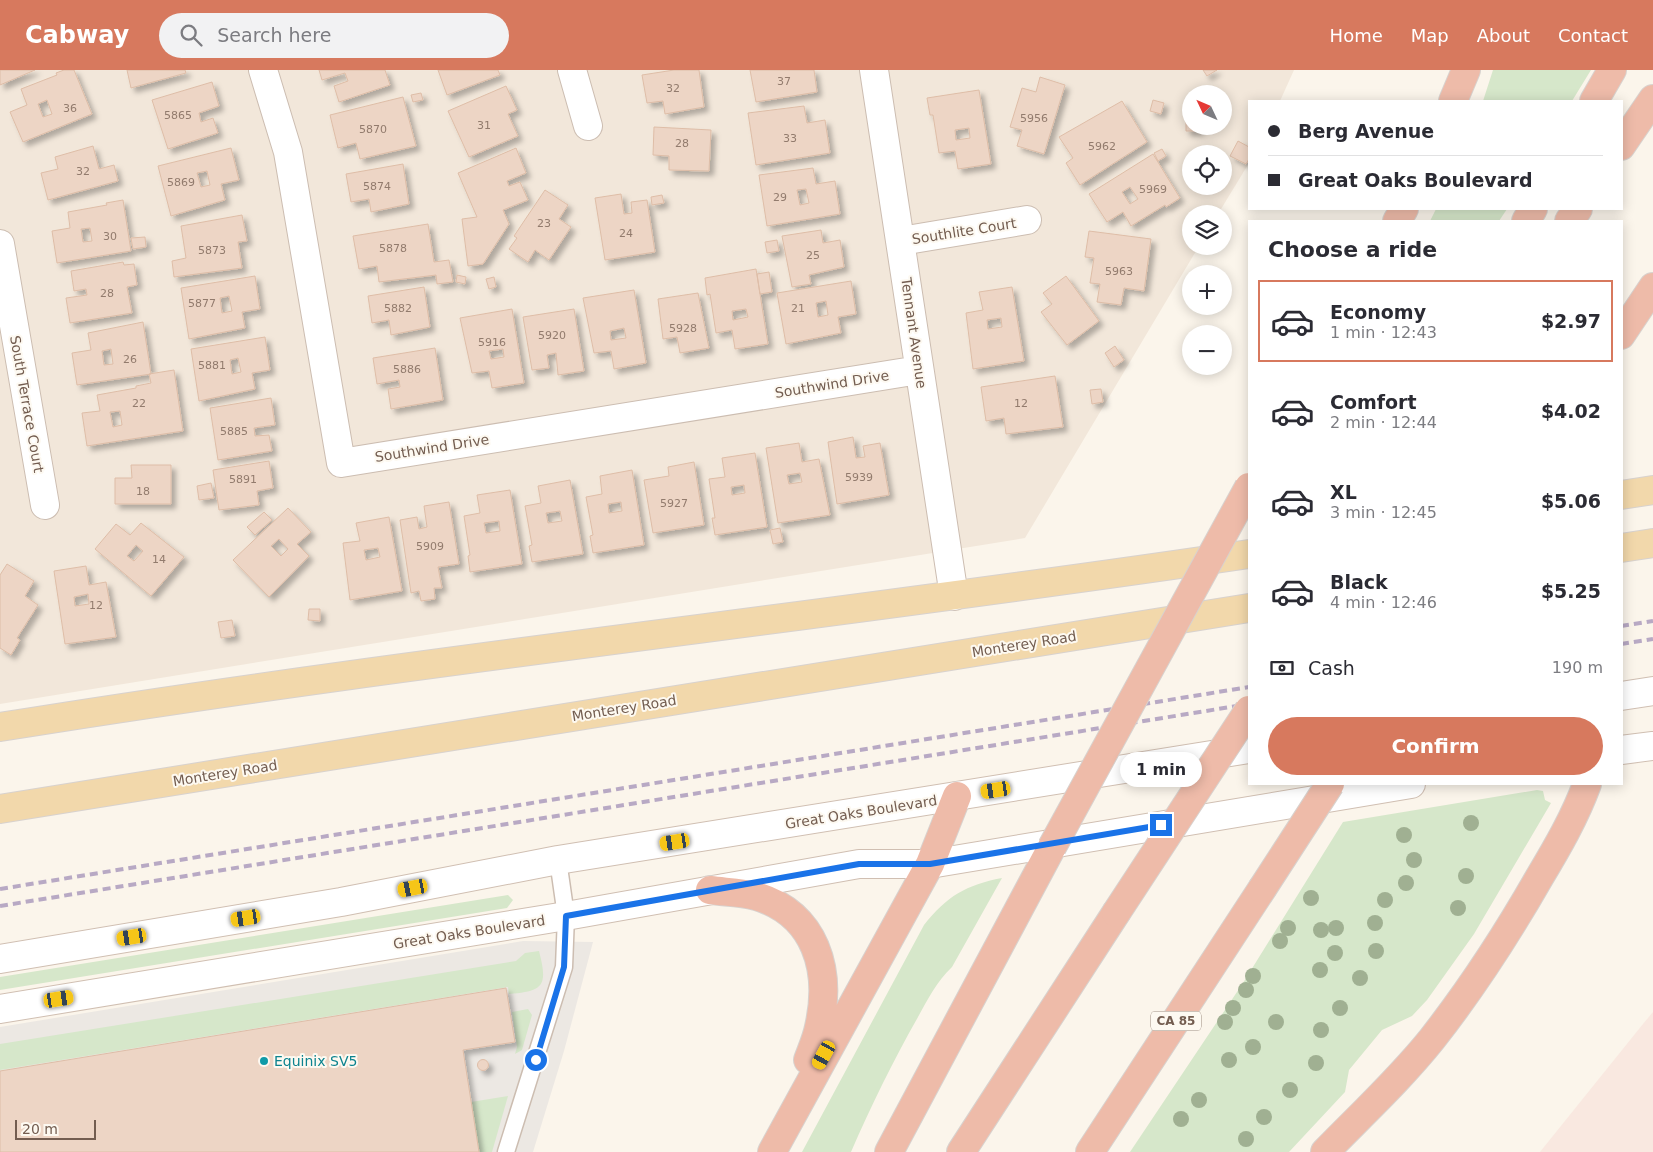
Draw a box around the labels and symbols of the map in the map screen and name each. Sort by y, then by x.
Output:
house number: 37 [777,75,791,88]
house number: 32 [666,82,680,95]
north arrow [1182,85,1232,135]
house number: 36 [63,102,77,115]
house number: 5865 [164,109,192,122]
house number: 5956 [1020,112,1048,125]
house number: 31 [477,119,491,132]
house number: 5870 [359,123,387,136]
house number: 33 [783,132,797,145]
house number: 28 [675,137,689,150]
house number: 5962 [1088,140,1116,153]
house number: 32 [76,165,90,178]
house number: 5869 [167,176,195,189]
house number: 5874 [363,180,391,193]
house number: 5969 [1139,183,1167,196]
house number: 29 [773,191,787,204]
street label: Southlite Court [911,215,1018,247]
house number: 23 [537,217,551,230]
house number: 24 [619,227,633,240]
house number: 30 [103,230,117,243]
house number: 5878 [379,242,407,255]
house number: 5873 [198,244,226,257]
house number: 25 [806,249,820,262]
house number: 5963 [1105,265,1133,278]
street label: Tennant Avenue [898,275,930,390]
house number: 28 [100,287,114,300]
house number: 5877 [188,297,216,310]
house number: 5882 [384,302,412,315]
house number: 21 [791,302,805,315]
house number: 5928 [669,322,697,335]
house number: 5920 [538,329,566,342]
street label: South Terrace Court [7,334,47,474]
house number: 5916 [478,336,506,349]
house number: 26 [123,353,137,366]
house number: 5881 [198,359,226,372]
house number: 5886 [393,363,421,376]
street label: Southwind Drive [774,367,890,401]
house number: 22 [132,397,146,410]
house number: 12 [1014,397,1028,410]
house number: 5885 [220,425,248,438]
street label: Southwind Drive [374,431,490,465]
house number: 5939 [845,471,873,484]
house number: 5891 [229,473,257,486]
house number: 18 [136,485,150,498]
house number: 5927 [660,497,688,510]
house number: 5909 [416,540,444,553]
house number: 14 [152,553,166,566]
house number: 12 [89,599,103,612]
street label: Monterey Road [971,628,1077,660]
street label: Monterey Road [571,692,677,724]
callout: 1 min [1120,752,1202,788]
street label: Monterey Road [172,757,278,789]
car [980,780,1011,800]
street label: Great Oaks Boulevard [784,792,938,832]
route end [1150,814,1172,836]
car [659,832,690,852]
car [396,878,429,898]
car [230,908,261,928]
street label: Great Oaks Boulevard [392,912,546,952]
car [116,927,147,947]
car [43,989,74,1009]
road number: CA 85 [1151,1011,1201,1030]
car [810,1038,837,1072]
route start [525,1049,547,1071]
place label: Equinix SV5 [274,1053,357,1069]
marker: Equinix SV5 [258,1055,270,1067]
scale bar [15,1117,96,1140]

